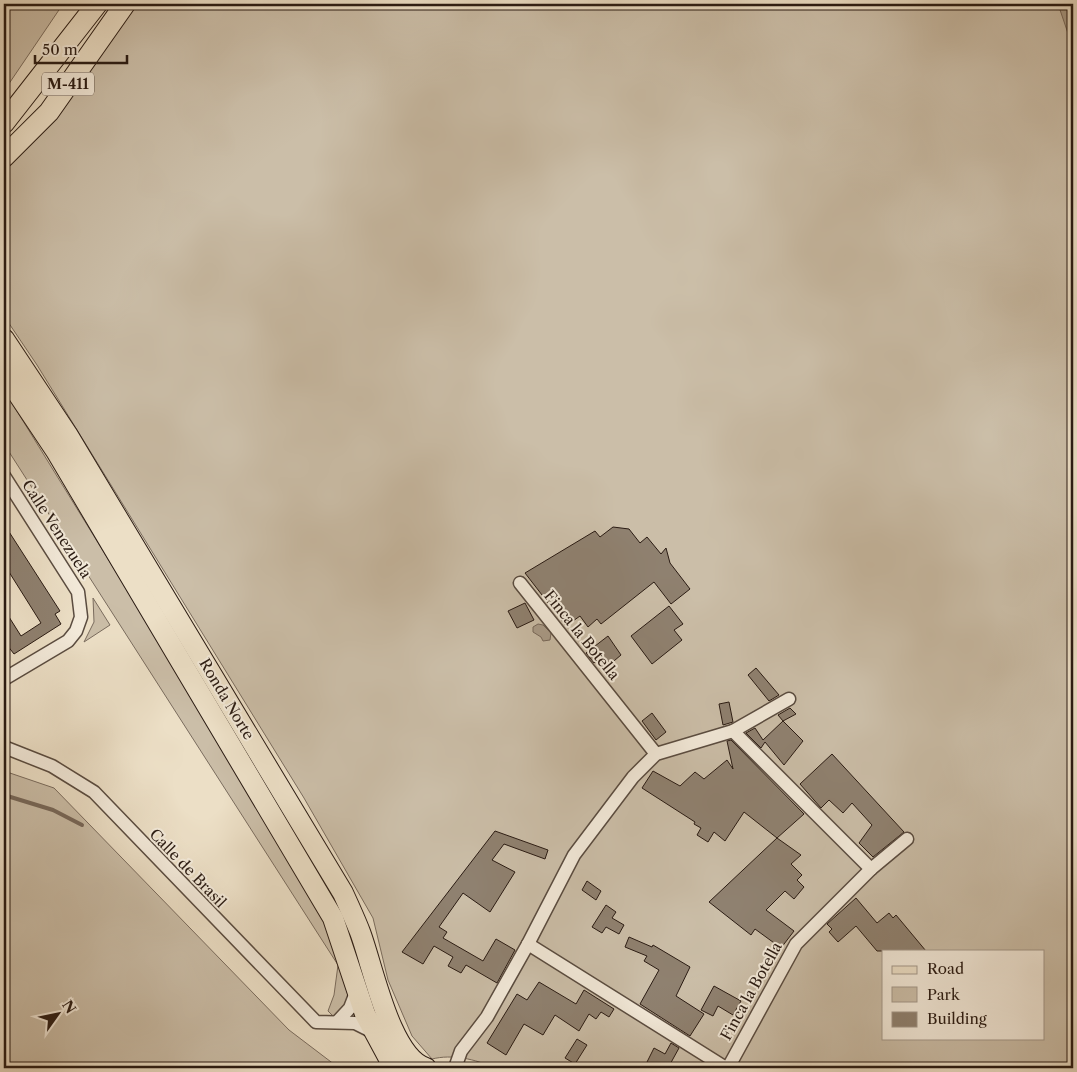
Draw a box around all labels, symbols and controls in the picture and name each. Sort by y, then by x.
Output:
scale bar [35,32,128,64]
text: 50 m [42,40,78,59]
road number: M-411 [42,72,94,96]
street label: Calle Venezuela [18,476,96,582]
street label: Finca la Botella [540,586,624,684]
street label: Ronda Norte [195,655,259,743]
street label: Calle de Brasil [146,825,231,912]
street label: Finca la Botella [716,938,786,1044]
legend [882,950,1044,1040]
text: Road [927,959,964,978]
text: Park [927,985,961,1004]
north arrow [32,990,82,1040]
text: N [58,997,80,1017]
text: Building [927,1009,987,1028]

